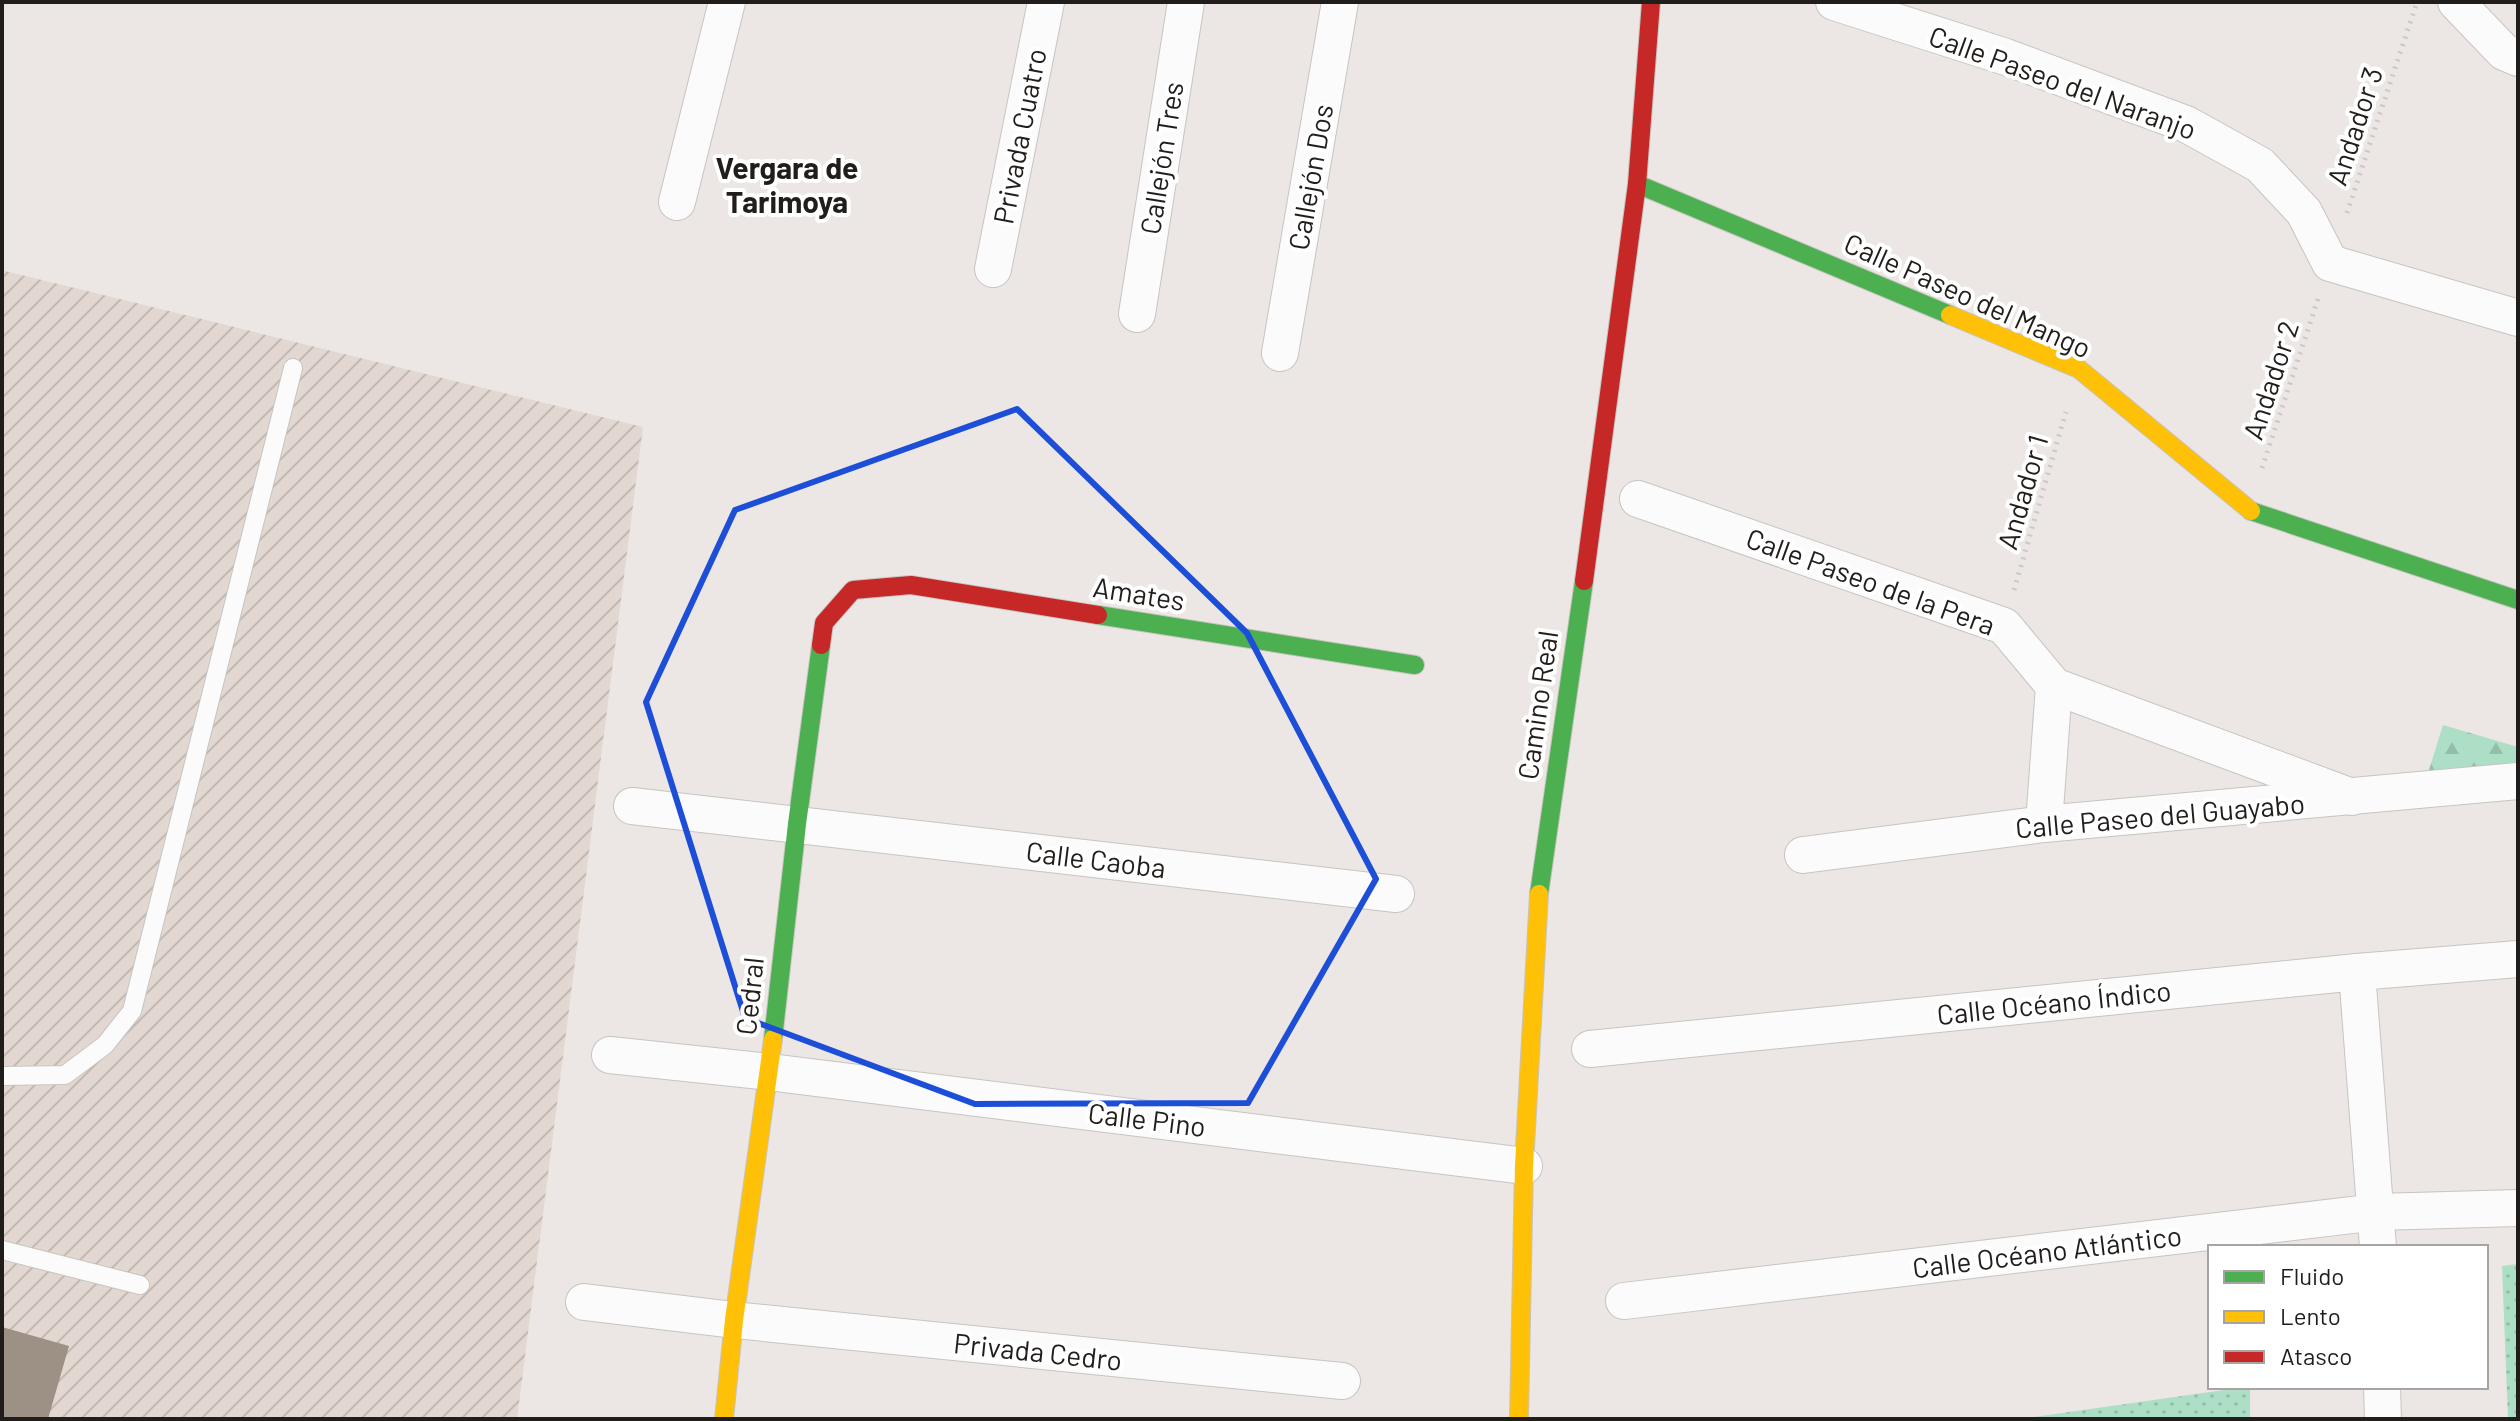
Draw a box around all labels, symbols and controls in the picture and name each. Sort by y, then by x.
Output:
street label: Calle Paseo del Naranjo [1925,18,2201,146]
street label: Privada Cuatro [985,45,1053,227]
street label: Andador 3 [2319,63,2389,189]
street label: Callejón Tres [1132,79,1190,237]
street label: Callejón Dos [1280,101,1340,253]
district label: Vergara de Tarimoya [715,149,859,219]
street label: Calle Paseo del Mango [1839,225,2097,365]
street label: Andador 2 [2235,316,2305,444]
street label: Andador 1 [1989,431,2055,553]
street label: Calle Paseo de la Pera [1742,520,2000,642]
street label: Amates [1091,569,1187,617]
street label: Camino Real [1510,628,1564,782]
street label: Calle Paseo del Guayabo [2014,785,2306,845]
street label: Calle Caoba [1024,834,1168,884]
street label: Cedral [728,955,770,1037]
street label: Calle Océano Índico [1935,973,2173,1031]
street label: Calle Pino [1086,1095,1208,1143]
street label: Calle Océano Atlántico [1910,1218,2184,1284]
legend [2208,1245,2488,1389]
text: Fluido [2280,1261,2344,1290]
text: Lento [2280,1301,2341,1330]
street label: Privada Cedro [952,1325,1124,1377]
text: Atasco [2280,1341,2352,1370]

